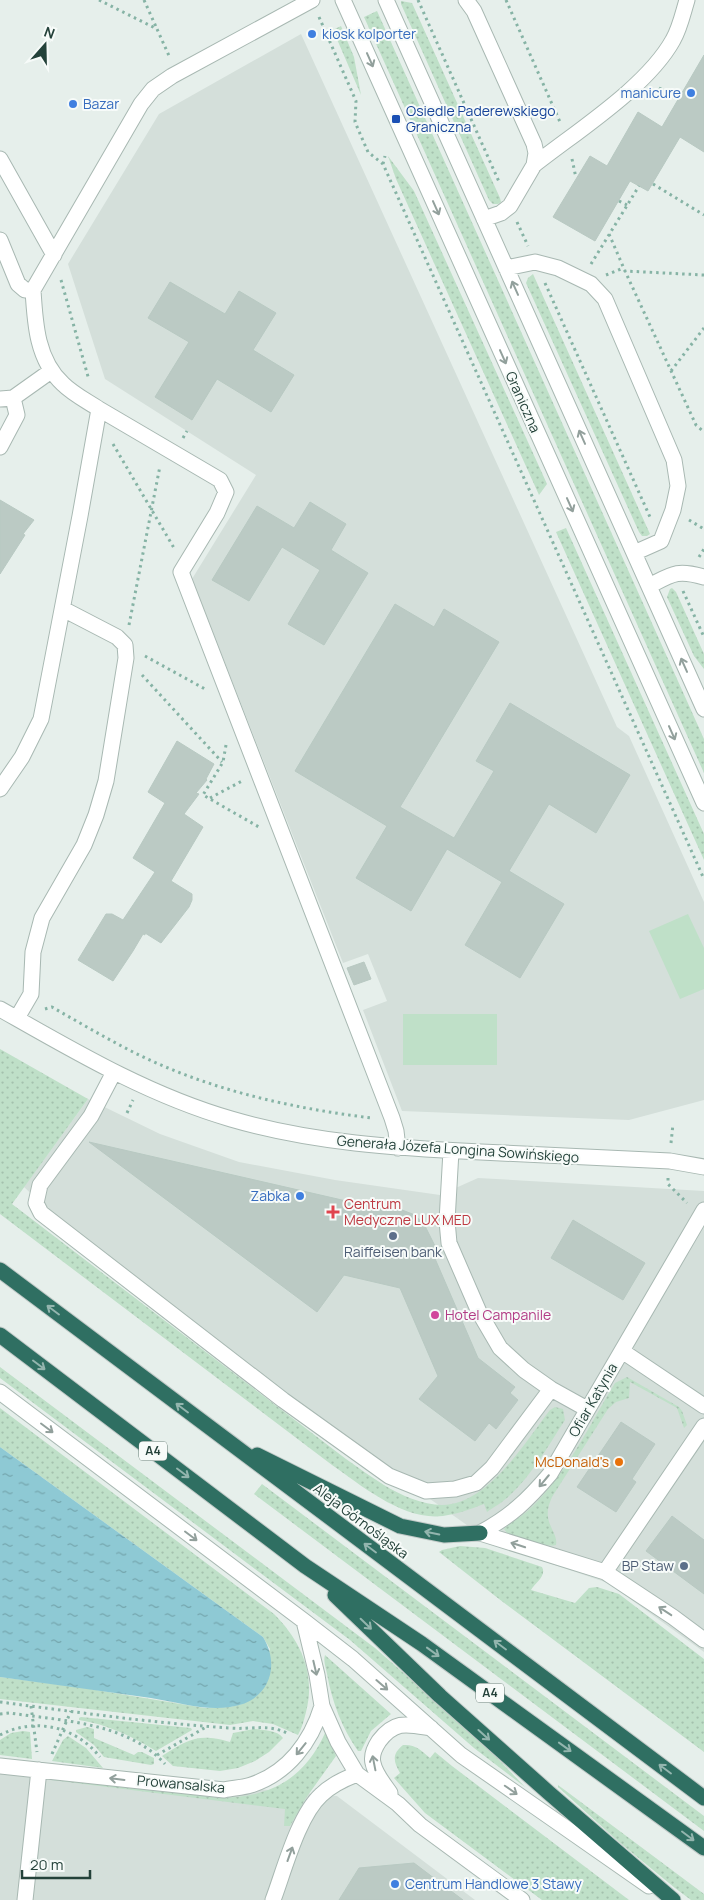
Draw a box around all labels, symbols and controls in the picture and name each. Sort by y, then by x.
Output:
north arrow [20,20,70,70]
text: N [42,22,58,43]
place label: kiosk kolporter [322,24,416,43]
marker: kiosk kolporter [306,28,318,40]
one-way arrow [365,52,375,67]
place label: manicure [621,83,681,102]
marker: manicure [685,87,697,99]
place label: Bazar [83,94,119,113]
marker: Bazar [67,98,79,110]
place label: Osiedle Paderewskiego Graniczna [406,101,555,136]
marker: Osiedle Paderewskiego Graniczna [390,113,402,125]
one-way arrow [432,201,442,216]
one-way arrow [510,281,519,296]
one-way arrow [499,349,508,364]
street label: Graniczna [502,368,545,435]
one-way arrow [576,430,586,445]
one-way arrow [565,497,575,512]
one-way arrow [679,658,688,673]
one-way arrow [668,725,678,740]
street label: Generała Józefa Longina Sowińskiego [336,1131,580,1166]
place label: Zabka [251,1186,290,1205]
marker: Zabka [294,1190,306,1202]
place label: Centrum Medyczne LUX MED [344,1194,471,1229]
marker: Centrum Medyczne LUX MED [326,1205,340,1219]
marker: Raiffeisen bank [387,1230,399,1242]
place label: Raiffeisen bank [344,1242,443,1261]
one-way arrow [47,1304,60,1315]
place label: Hotel Campanile [445,1305,551,1324]
marker: Hotel Campanile [429,1309,441,1321]
street label: Ofiar Katynia [564,1359,621,1440]
one-way arrow [32,1360,46,1370]
one-way arrow [176,1402,189,1413]
one-way arrow [40,1423,54,1433]
road number: A4 [139,1442,167,1460]
place label: McDonald's [535,1452,609,1471]
marker: McDonald's [613,1456,625,1468]
one-way arrow [176,1468,189,1479]
one-way arrow [538,1474,549,1487]
street label: Aleja Górnośląska [310,1479,413,1563]
one-way arrow [424,1528,440,1537]
one-way arrow [184,1531,198,1541]
one-way arrow [511,1540,526,1549]
one-way arrow [363,1543,377,1553]
place label: BP Staw [622,1556,674,1575]
marker: BP Staw [678,1560,690,1572]
one-way arrow [658,1606,672,1616]
one-way arrow [359,1618,372,1630]
one-way arrow [494,1640,507,1651]
one-way arrow [426,1647,440,1657]
one-way arrow [311,1660,320,1676]
one-way arrow [376,1679,389,1691]
road number: A4 [476,1684,504,1702]
one-way arrow [478,1730,491,1741]
one-way arrow [558,1742,572,1752]
one-way arrow [295,1743,306,1756]
one-way arrow [369,1755,379,1771]
one-way arrow [659,1764,672,1775]
street label: Prowansalska [136,1770,226,1797]
one-way arrow [109,1774,125,1784]
one-way arrow [504,1785,518,1795]
one-way arrow [681,1831,695,1841]
one-way arrow [286,1847,295,1863]
scale bar [22,1848,90,1880]
text: 20 m [30,1854,63,1875]
place label: Centrum Handlowe 3 Stawy [405,1874,583,1893]
marker: Centrum Handlowe 3 Stawy [389,1878,401,1890]

